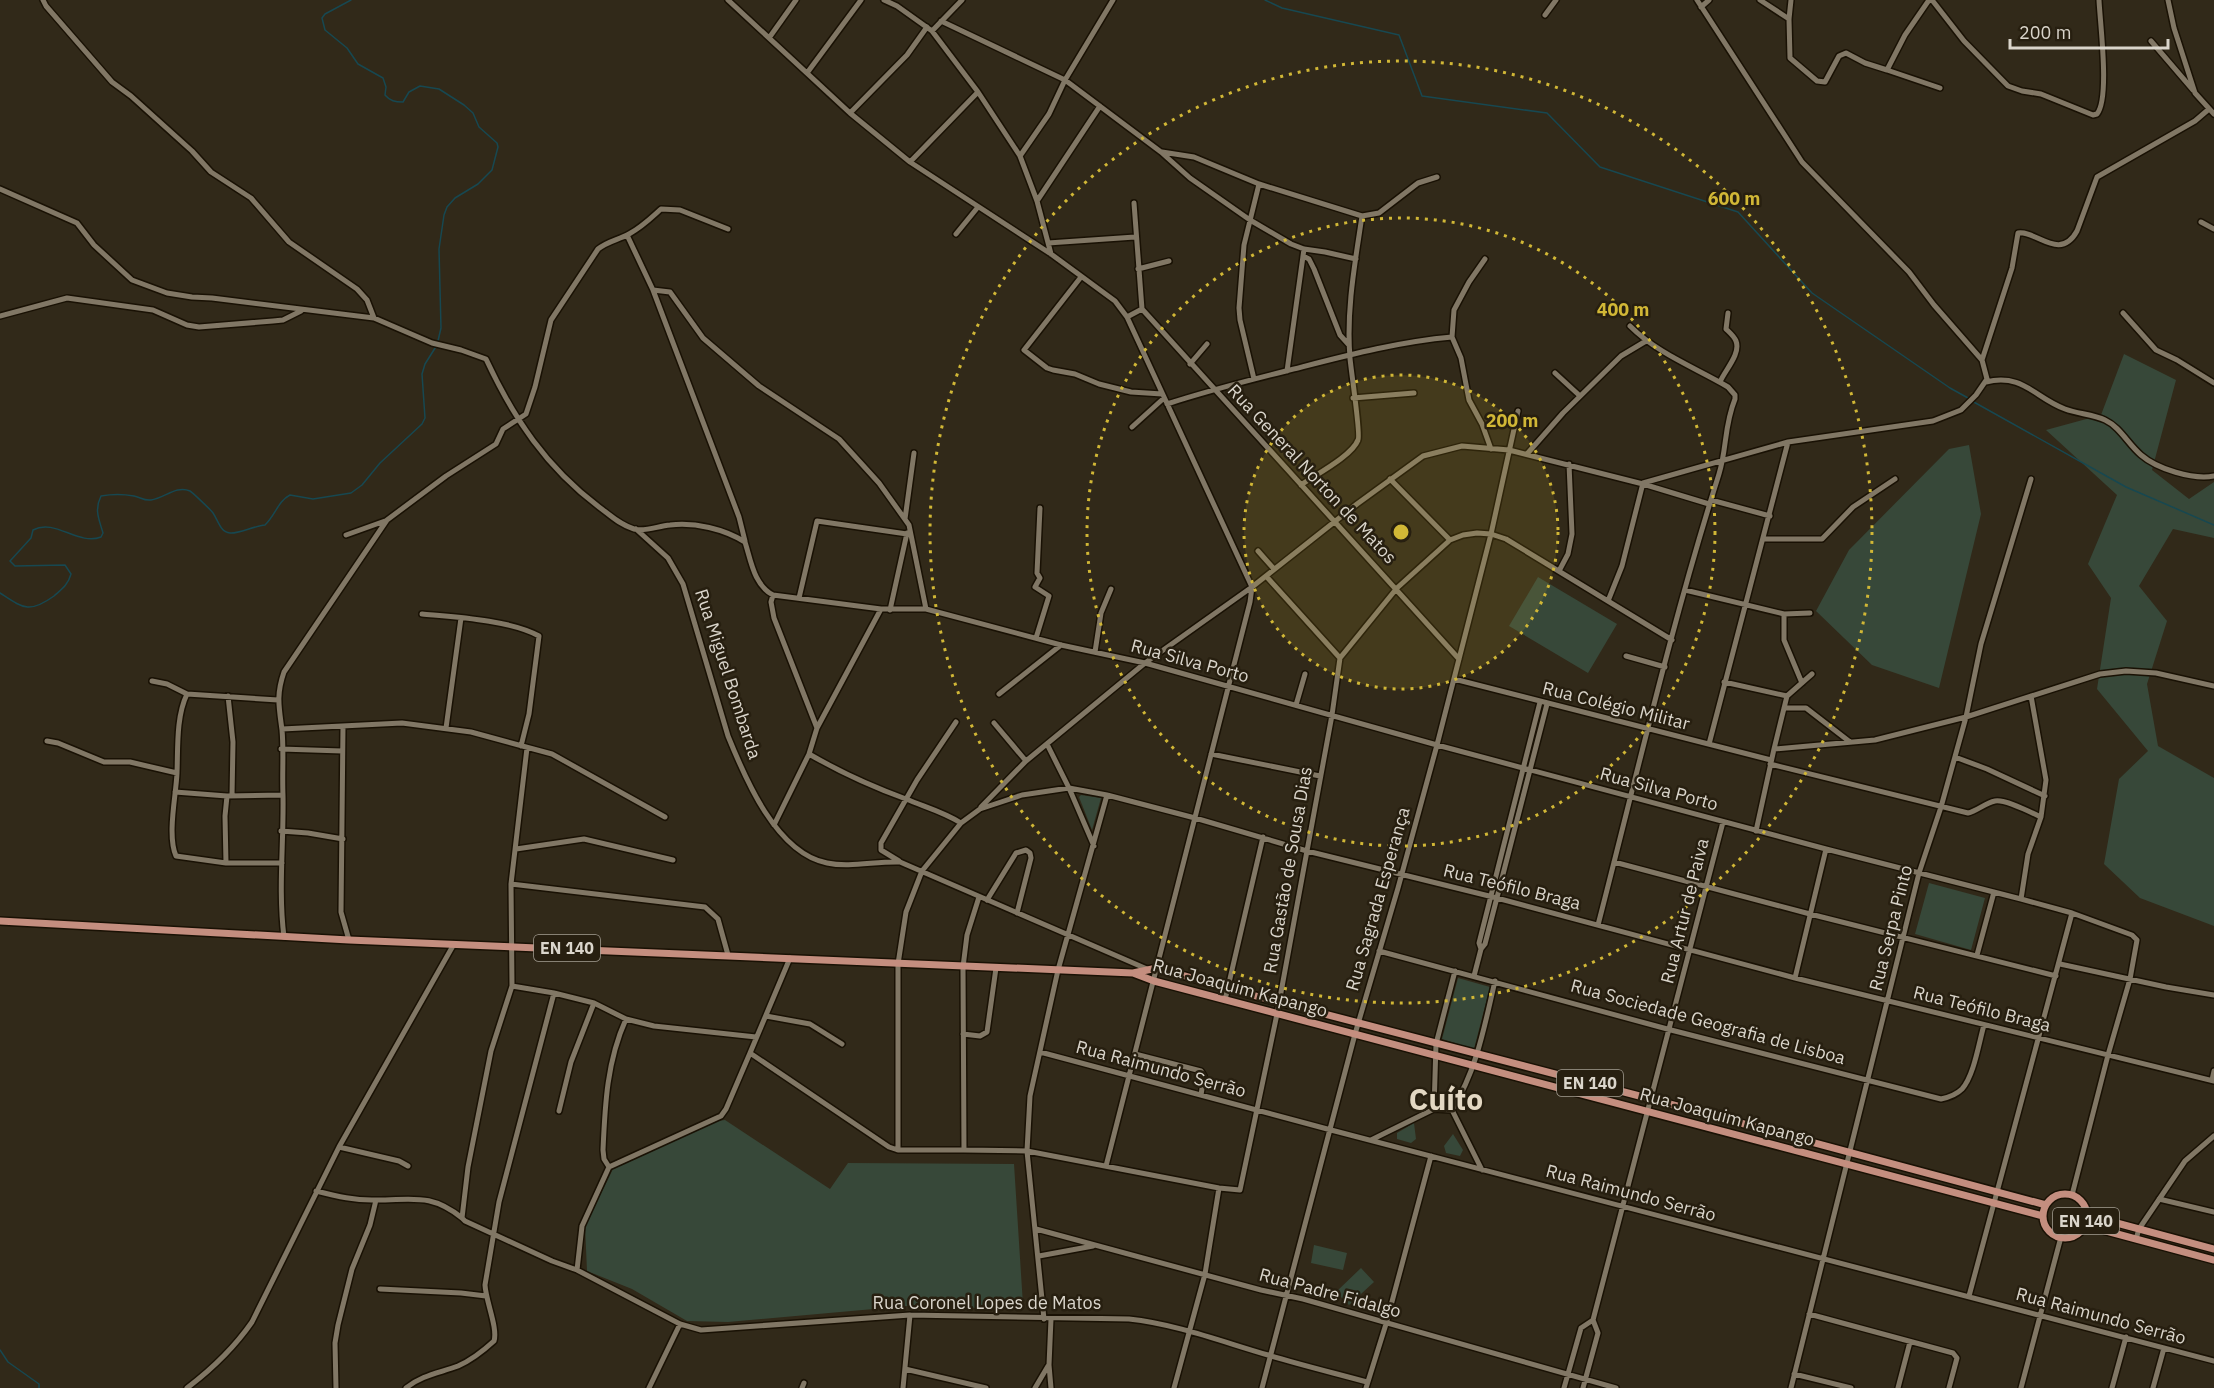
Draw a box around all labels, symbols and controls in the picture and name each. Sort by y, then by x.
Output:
scale bar [2010,12,2168,50]
text: 200 m [2019,21,2071,44]
text: 600 m [1708,187,1760,210]
text: 400 m [1597,298,1649,321]
street label: Rua General Norton de Matos [1223,379,1402,568]
text: 200 m [1486,409,1538,432]
centre of rings [1391,522,1411,542]
street label: Rua Miguel Bombarda [690,586,767,762]
street label: Rua Silva Porto [1128,634,1252,687]
street label: Rua Colégio Militar [1540,676,1693,735]
street label: Rua Silva Porto [1597,762,1721,815]
street label: Rua Gastão de Sousa Dias [1258,765,1317,975]
street label: Rua Sagrada Esperança [1340,804,1415,993]
street label: Rua Artur de Paiva [1655,835,1714,986]
street label: Rua Teófilo Braga [1441,858,1584,915]
street label: Rua Serpa Pinto [1864,863,1917,993]
road number: EN 140 [534,935,600,961]
street label: Rua Joaquim Kapango [1150,953,1330,1022]
street label: Rua Sociedade Geografia de Lisboa [1568,974,1848,1069]
street label: Rua Teófilo Braga [1911,980,2054,1037]
street label: Rua Raimundo Serrão [1074,1035,1249,1102]
road number: EN 140 [1557,1070,1623,1096]
district label: Cuíto [1409,1079,1483,1118]
street label: Rua Joaquim Kapango [1637,1082,1817,1151]
street label: Rua Raimundo Serrão [1544,1159,1719,1226]
road number: EN 140 [2053,1208,2119,1234]
street label: Rua Padre Fidalgo [1257,1263,1404,1323]
street label: Rua Raimundo Serrão [2014,1282,2189,1349]
street label: Rua Coronel Lopes de Matos [873,1291,1101,1314]

